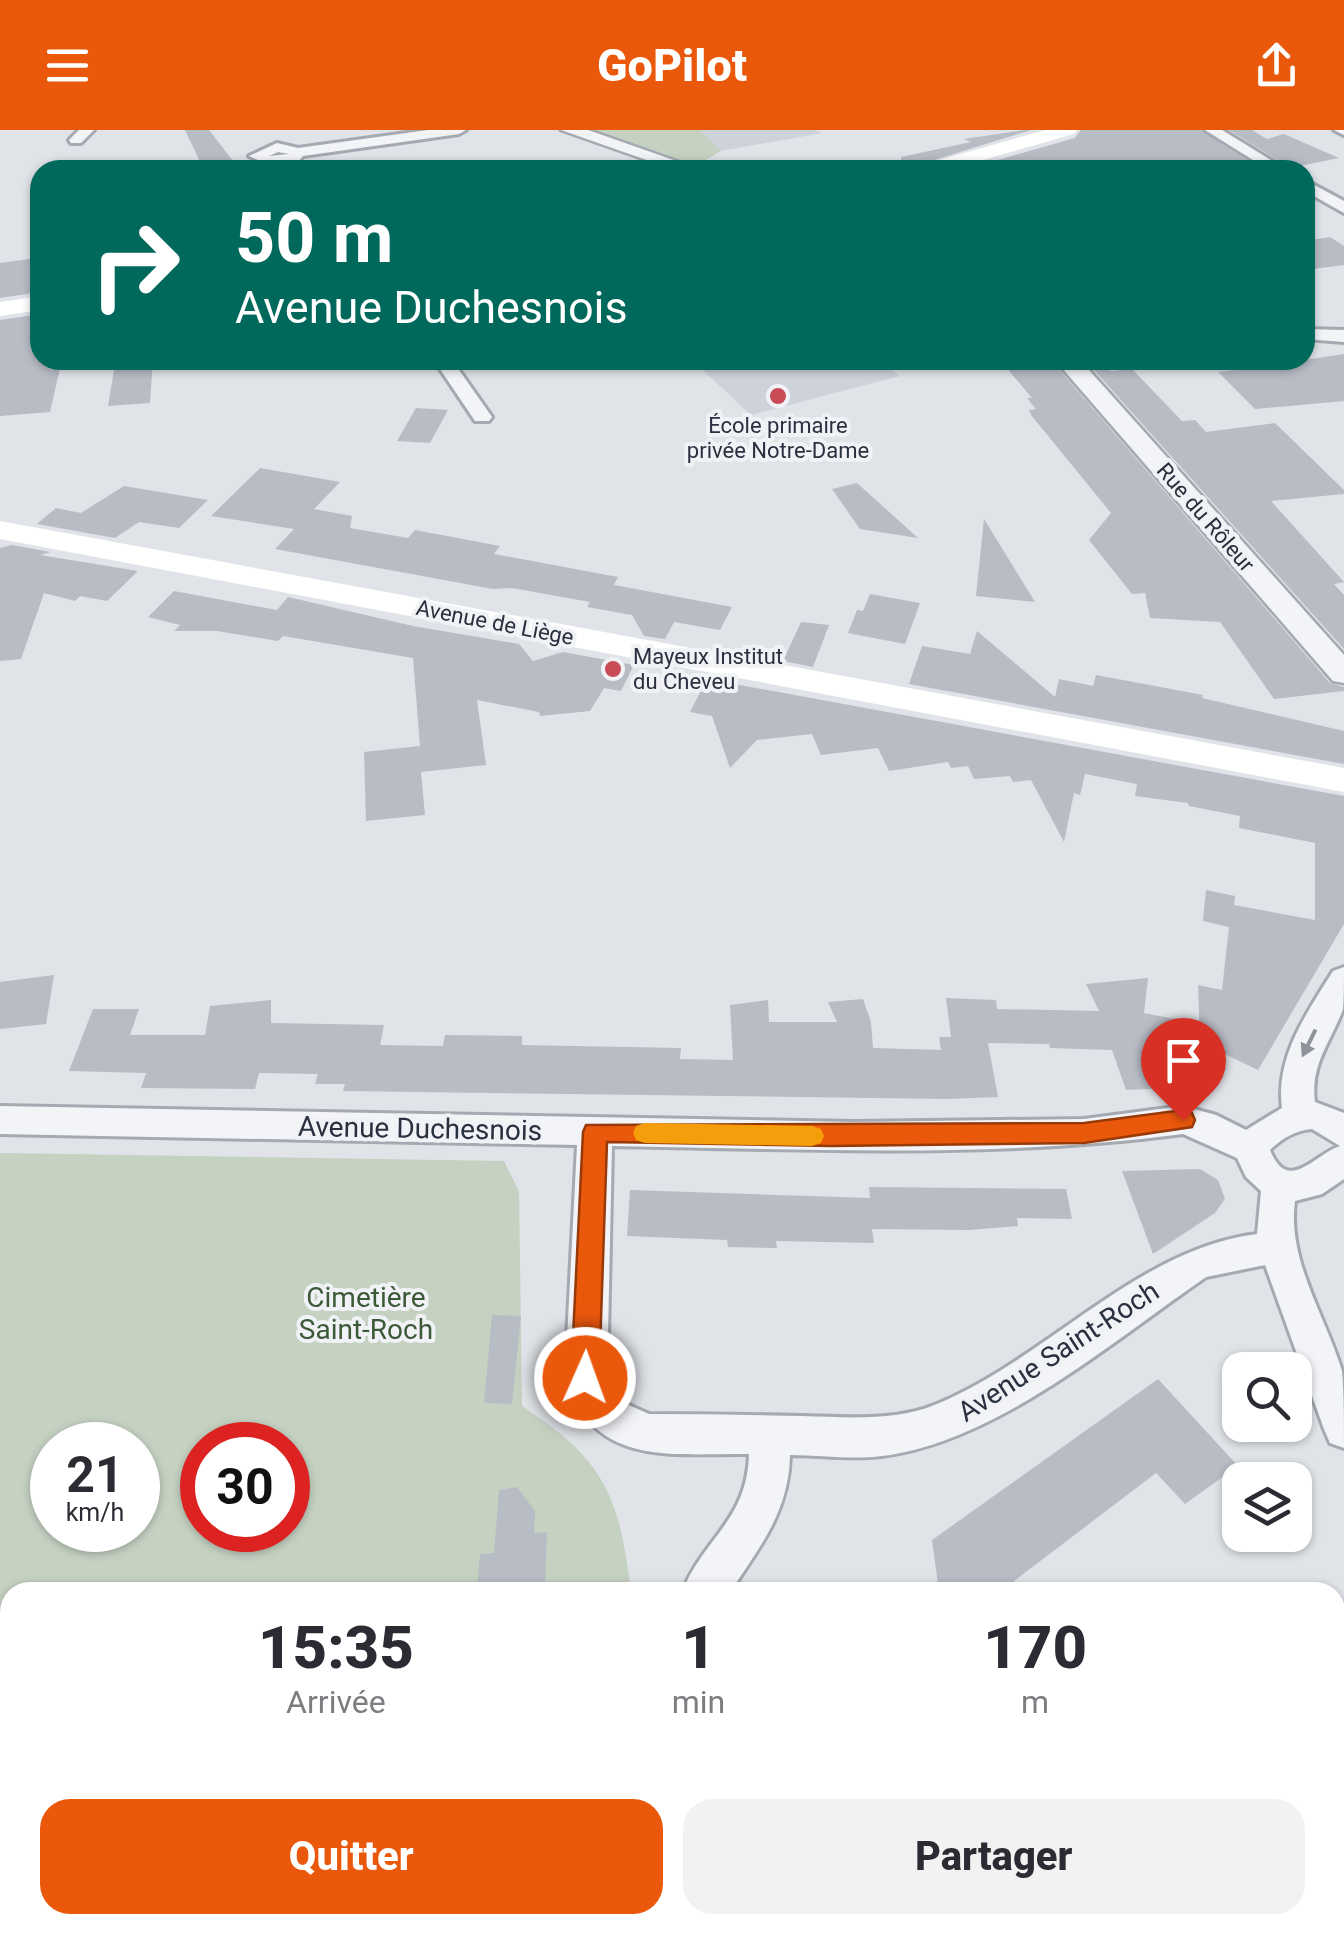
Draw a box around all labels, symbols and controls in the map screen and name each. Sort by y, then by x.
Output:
icon: menu [40,38,95,93]
icon: share [1249,38,1304,93]
text: GoPilot [597,39,747,92]
text: 50 m [235,197,393,279]
icon: right [70,200,200,330]
text: Avenue Duchesnois [235,281,628,334]
marker: École primaire privée Notre-Dame [767,385,789,407]
place label: École primaire privée Notre-Dame [687,413,869,463]
street label: Rue du Rôleur [1152,458,1260,577]
street label: Avenue de Liège [414,595,576,650]
place label: Mayeux Institut du Cheveu [633,644,783,694]
marker: Mayeux Institut du Cheveu [602,658,624,680]
pin [1141,1018,1226,1121]
one-way arrow [1301,1029,1318,1058]
icon: arrive [1156,1033,1211,1088]
street label: Avenue Duchesnois [298,1110,542,1147]
street label: Avenue Saint-Roch [952,1274,1165,1429]
park label: Cimetière Saint-Roch [299,1281,433,1346]
position arrow [533,1326,637,1430]
map controls [1222,1352,1312,1552]
button: search [1222,1352,1312,1442]
speed limit sign: 30 [180,1422,310,1552]
text: 21 [66,1446,124,1504]
button: layers [1222,1462,1312,1552]
text: km/h [66,1498,124,1527]
text: 15:35 [258,1612,414,1683]
text: 1 [681,1612,716,1683]
text: 170 [983,1612,1087,1683]
text: Arrivée [286,1683,386,1721]
text: min [672,1683,725,1721]
text: m [1021,1683,1049,1721]
button: Quitter [40,1799,663,1914]
button: Partager [683,1799,1305,1914]

